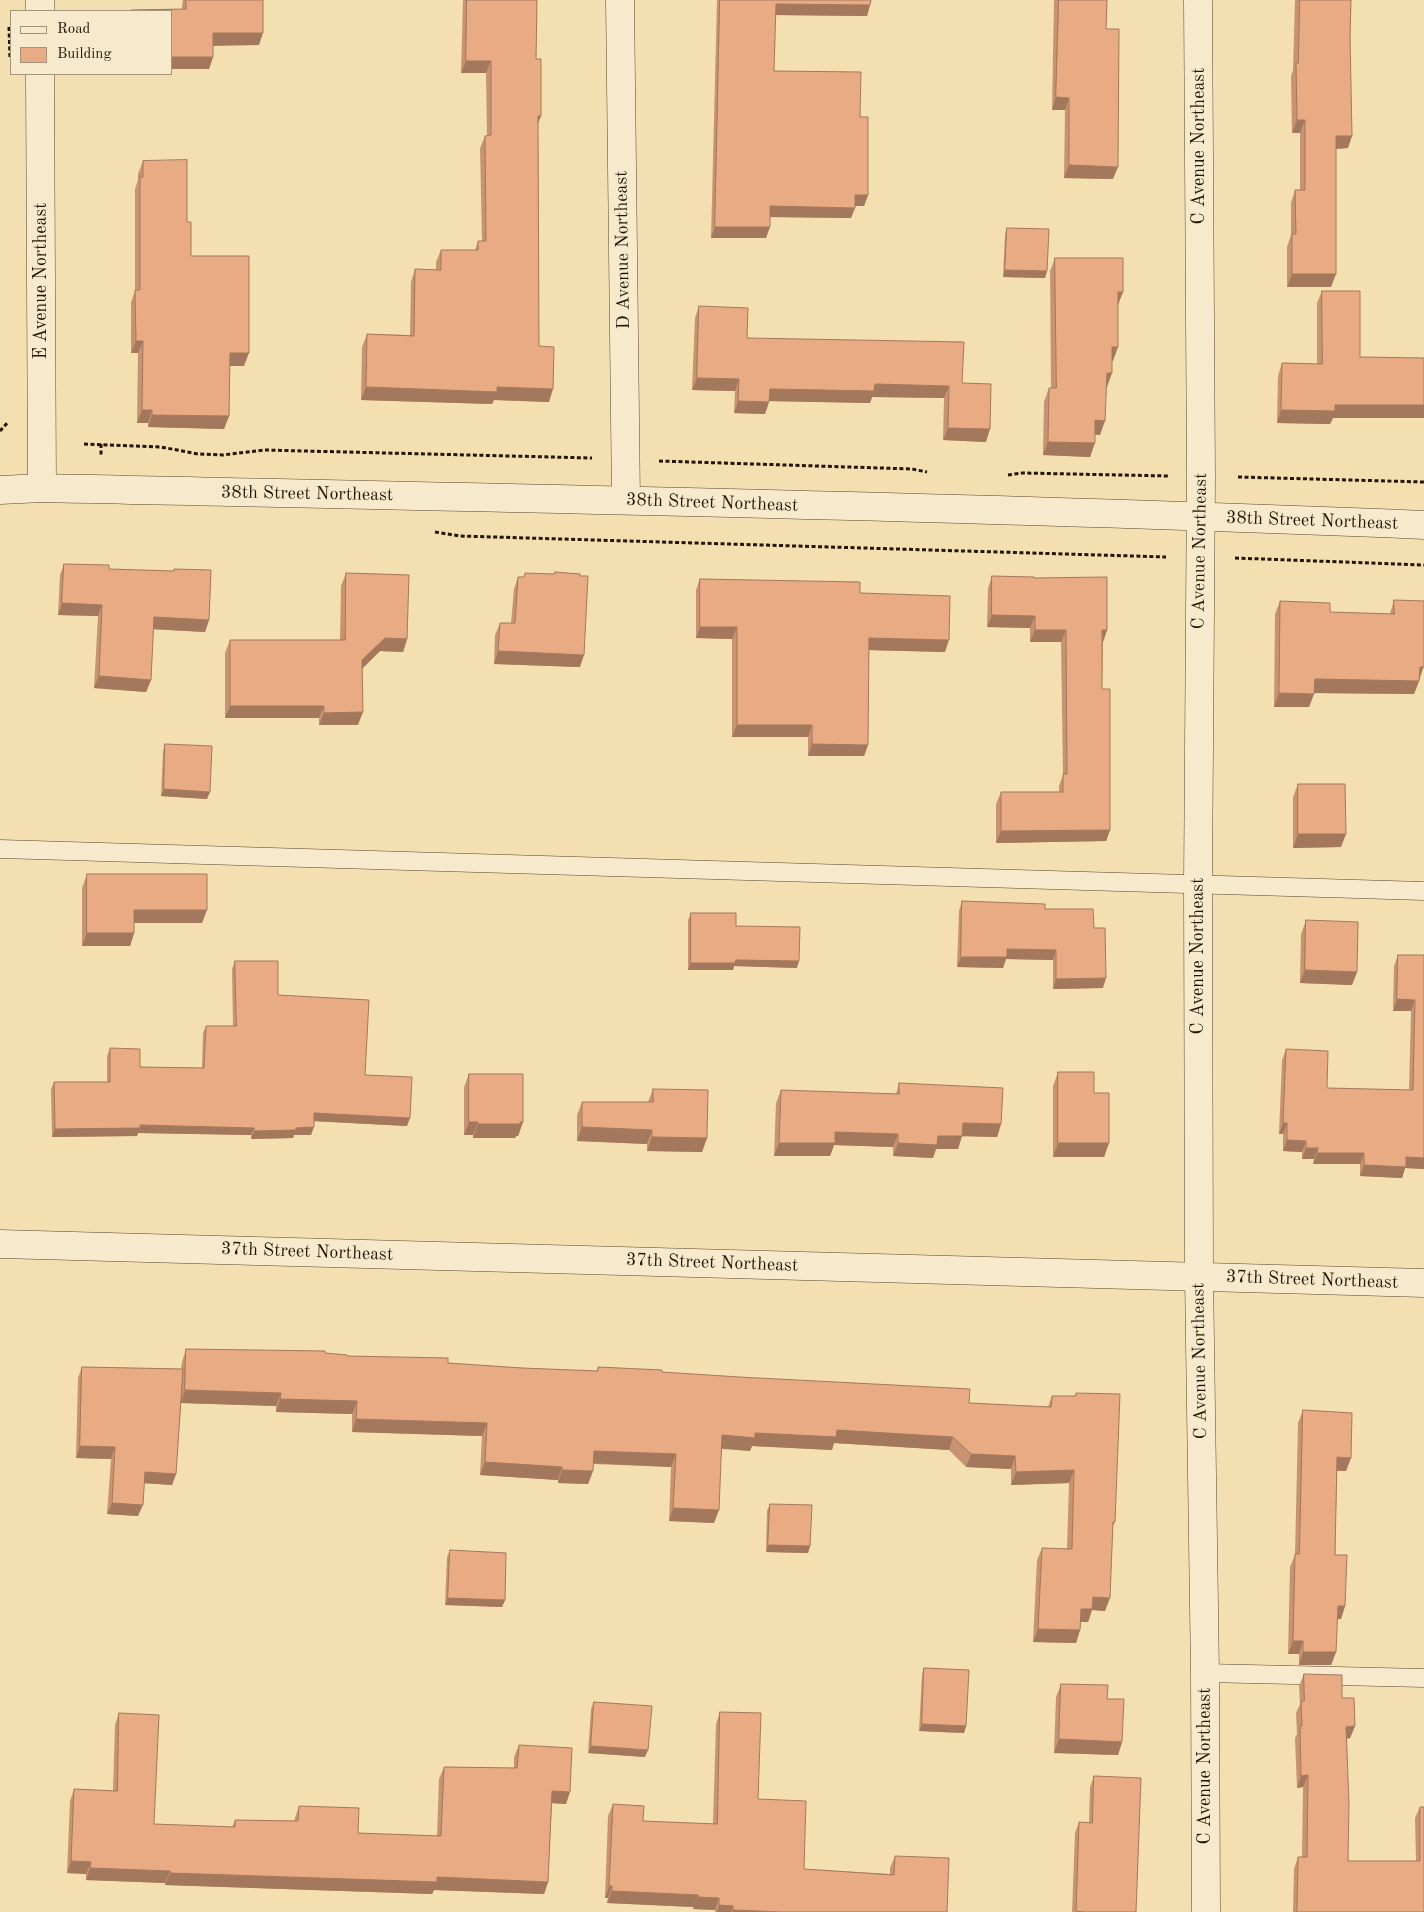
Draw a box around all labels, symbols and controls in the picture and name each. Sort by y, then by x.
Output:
legend [10,10,172,75]
text: Road [57,22,90,37]
text: Building [57,47,112,62]
street label: C Avenue Northeast [1188,68,1210,224]
street label: D Avenue Northeast [611,170,635,330]
street label: E Avenue Northeast [30,202,52,360]
street label: C Avenue Northeast [1188,472,1212,630]
street label: 38th Street Northeast [221,482,393,506]
street label: 38th Street Northeast [626,489,798,517]
street label: 38th Street Northeast [1226,507,1398,535]
street label: C Avenue Northeast [1187,878,1209,1034]
street label: 37th Street Northeast [221,1238,393,1266]
street label: 37th Street Northeast [626,1249,798,1277]
street label: 37th Street Northeast [1226,1266,1398,1294]
street label: C Avenue Northeast [1188,1282,1212,1440]
street label: C Avenue Northeast [1194,1688,1216,1844]

